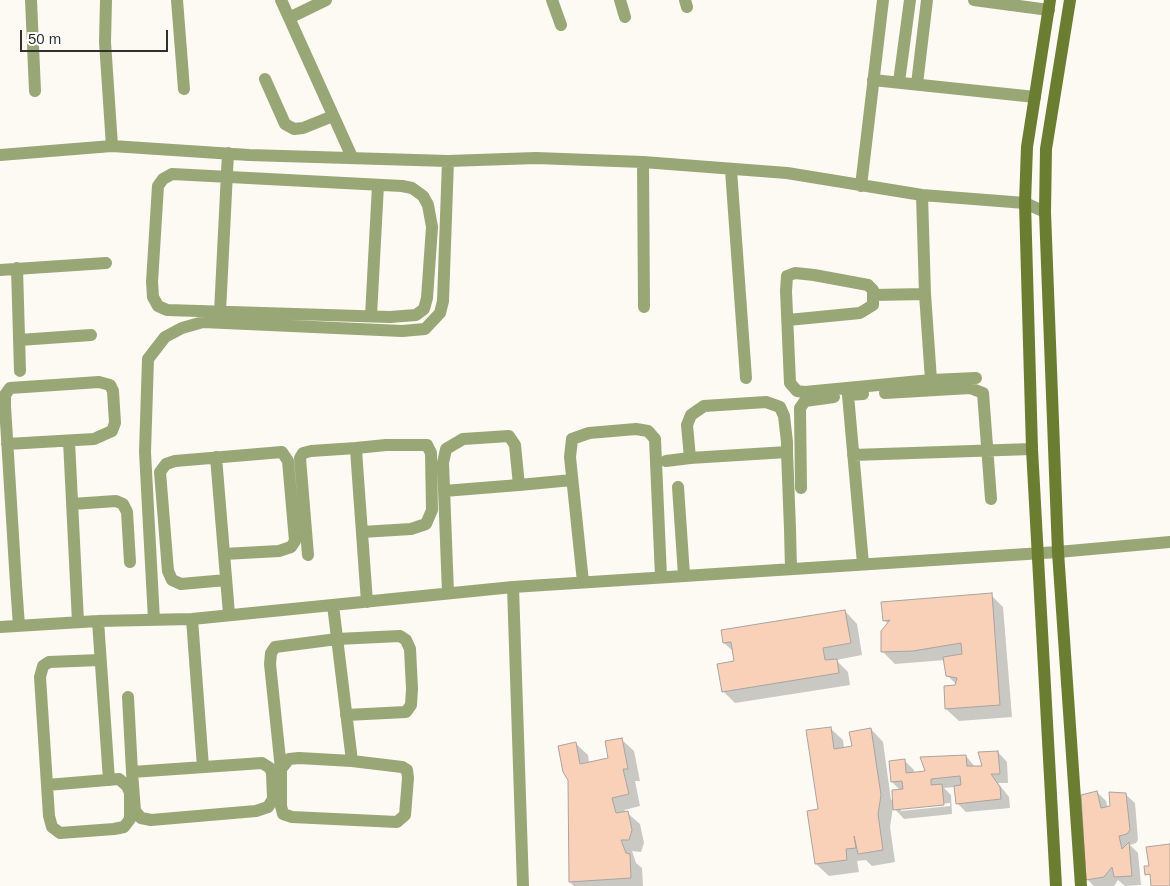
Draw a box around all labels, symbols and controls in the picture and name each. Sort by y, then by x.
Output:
scale bar [22,20,170,52]
text: 50 m [28,30,61,47]

